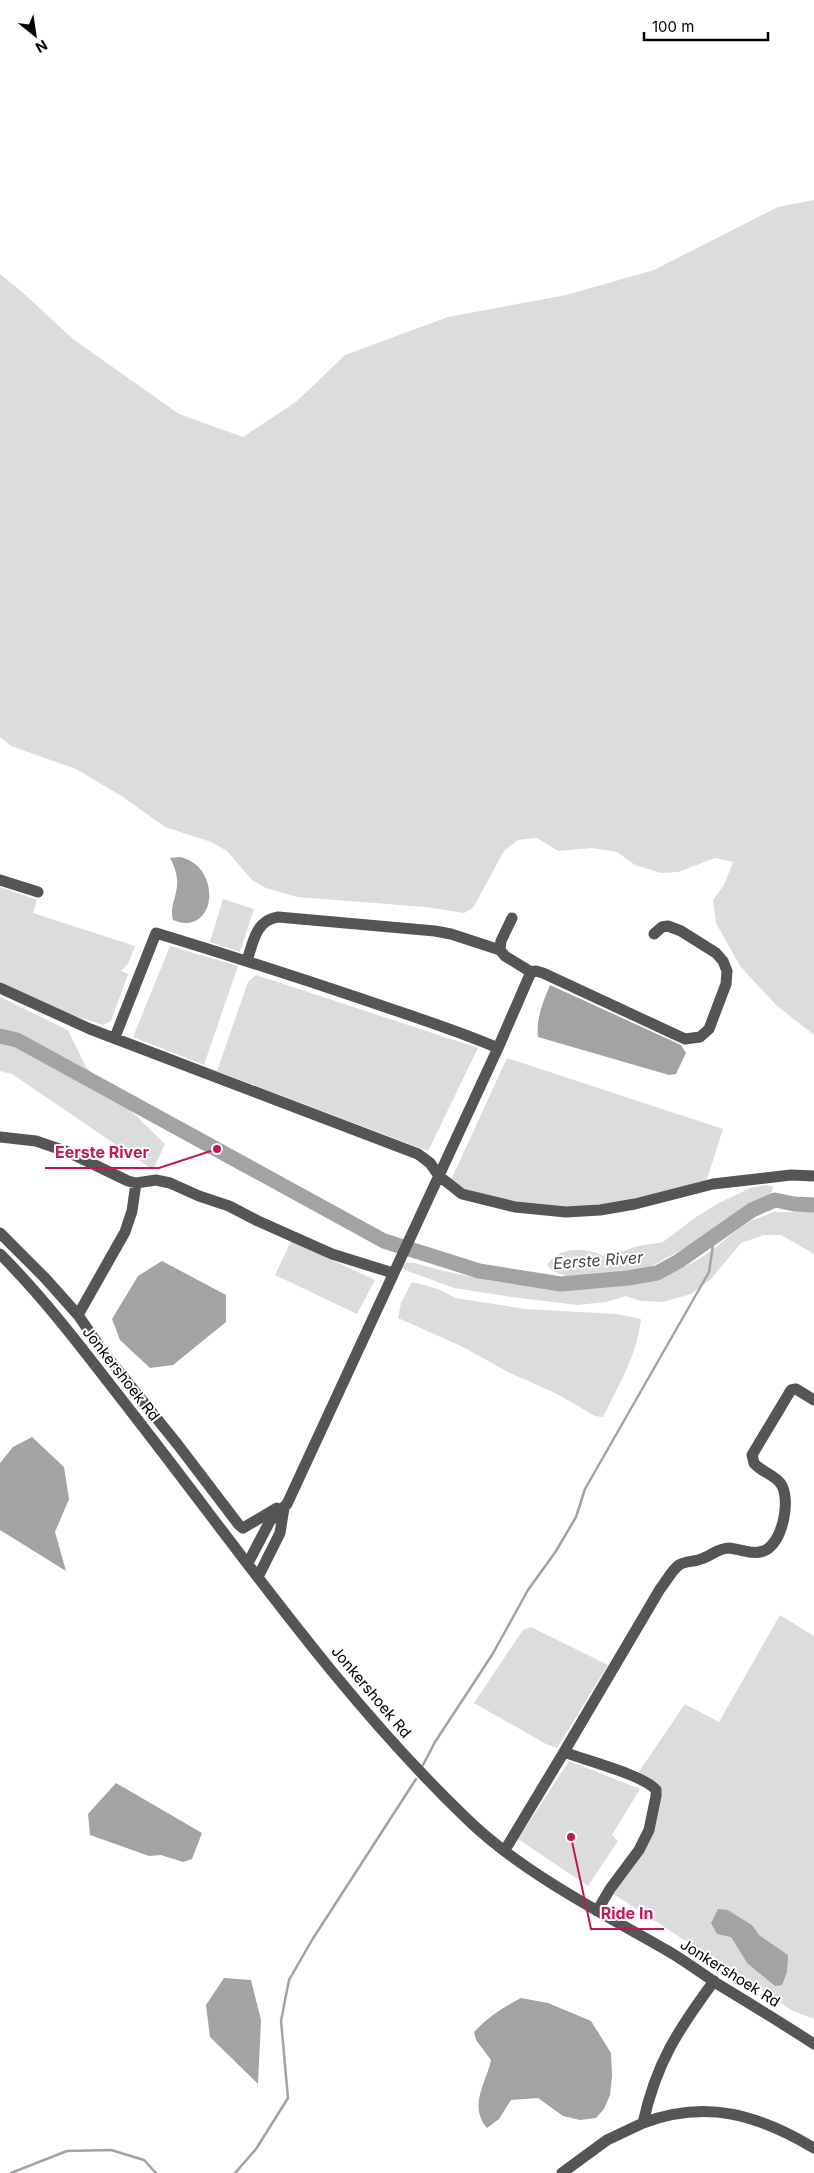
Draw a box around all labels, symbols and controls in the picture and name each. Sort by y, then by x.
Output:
north arrow [10,10,60,60]
scale bar [644,10,768,42]
text: 100 m [652,17,694,36]
text: N [33,37,51,57]
callout: Eerste River [45,1137,159,1168]
text: Eerste River [55,1142,149,1162]
water label: Eerste River [552,1247,645,1273]
street label: Jonkershoek Rd [79,1323,164,1425]
street label: Jonkershoek Rd [327,1642,415,1742]
callout: Ride In [591,1898,664,1929]
text: Ride In [601,1903,653,1923]
street label: Jonkershoek Rd [677,1934,784,2011]

